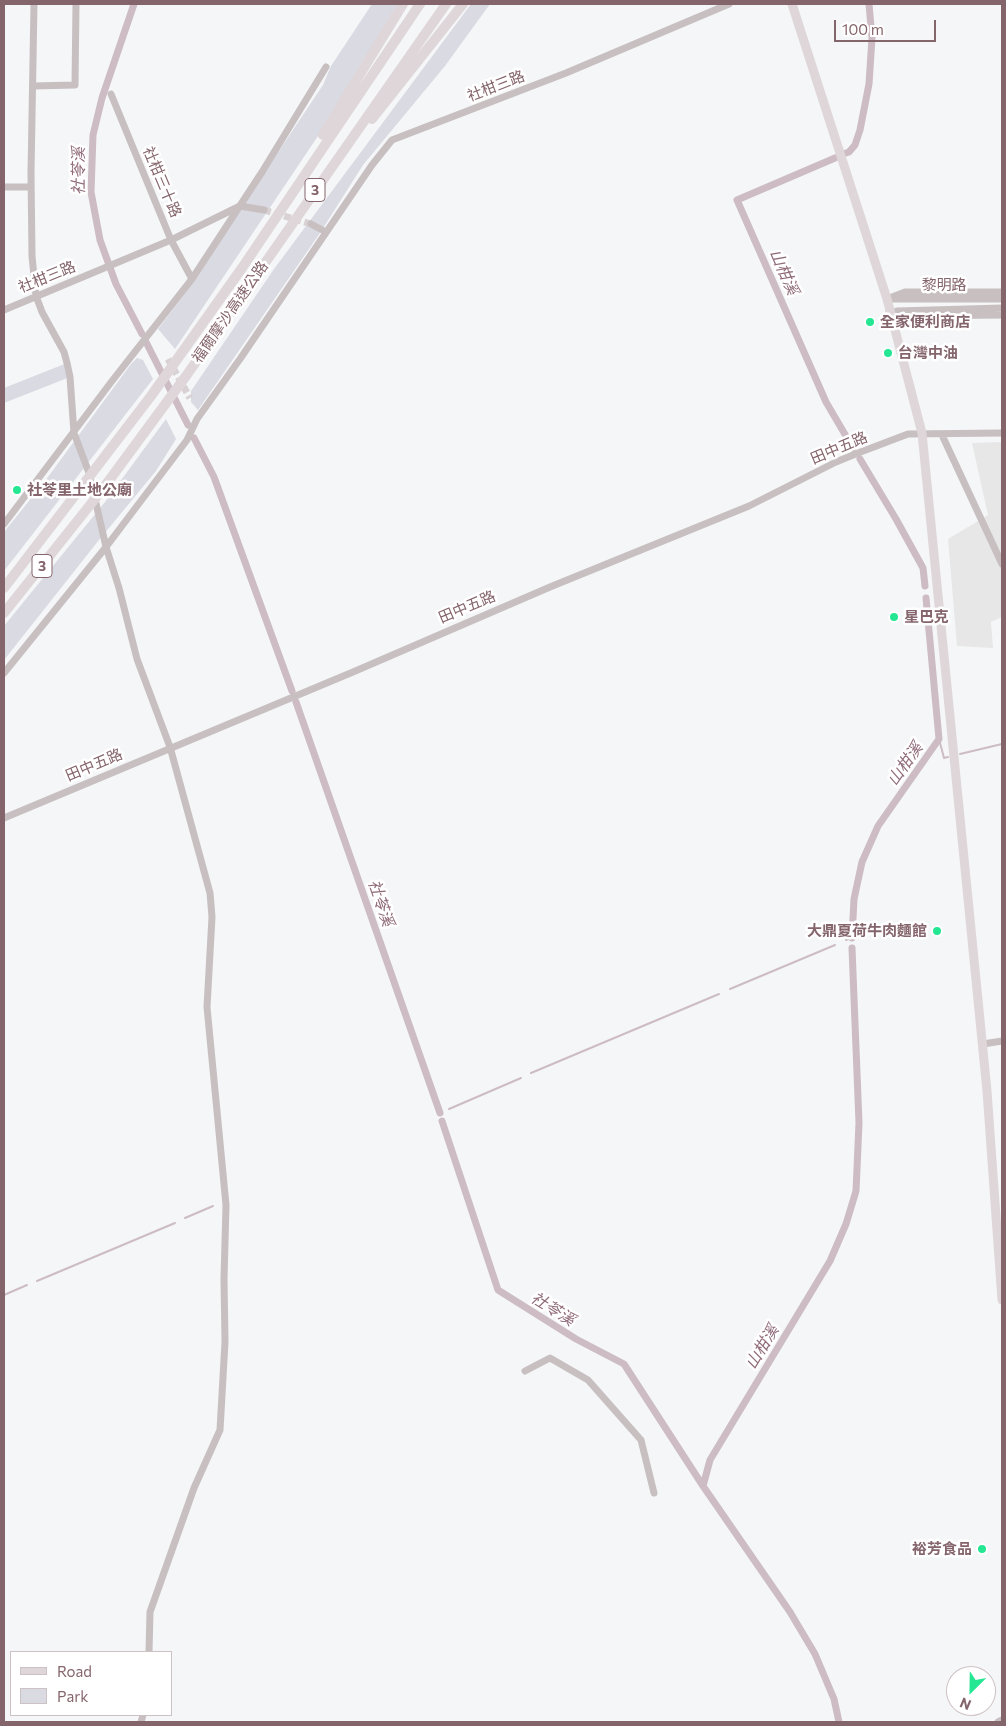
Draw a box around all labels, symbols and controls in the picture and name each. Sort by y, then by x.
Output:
scale bar [836,10,938,42]
text: 100 m [842,20,884,38]
street label: 社柑三路 [465,67,527,105]
street label: 社柑三十路 [139,144,185,220]
water label: 社苓溪 [69,147,89,195]
road number: 3 [305,178,325,202]
water label: 山柑溪 [765,246,803,298]
street label: 社柑三路 [16,257,78,297]
street label: 福爾摩沙高速公路 [188,258,272,366]
street label: 黎明路 [922,276,966,294]
place label: 全家便利商店 [880,313,970,331]
marker: 全家便利商店 [864,316,876,328]
place label: 台灣中油 [898,344,958,362]
marker: 台灣中油 [882,347,894,359]
street label: 田中五路 [808,428,870,468]
place label: 社苓里土地公廟 [27,481,132,499]
marker: 社苓里土地公廟 [11,484,23,496]
road number: 3 [32,554,52,578]
street label: 田中五路 [436,587,498,627]
place label: 星巴克 [904,608,949,626]
marker: 星巴克 [888,611,900,623]
water label: 山柑溪 [883,739,927,789]
street label: 田中五路 [63,745,125,785]
water label: 社苓溪 [364,877,398,929]
place label: 大鼎夏荷牛肉麵館 [807,922,927,940]
marker: 大鼎夏荷牛肉麵館 [931,925,943,937]
water label: 社苓溪 [528,1288,578,1330]
water label: 山柑溪 [741,1321,783,1373]
place label: 裕芳食品 [912,1540,972,1558]
marker: 裕芳食品 [976,1543,988,1555]
legend [10,1651,172,1716]
text: Road [57,1662,92,1680]
north arrow [946,1666,996,1716]
text: Park [57,1687,88,1705]
text: N [957,1694,973,1714]

